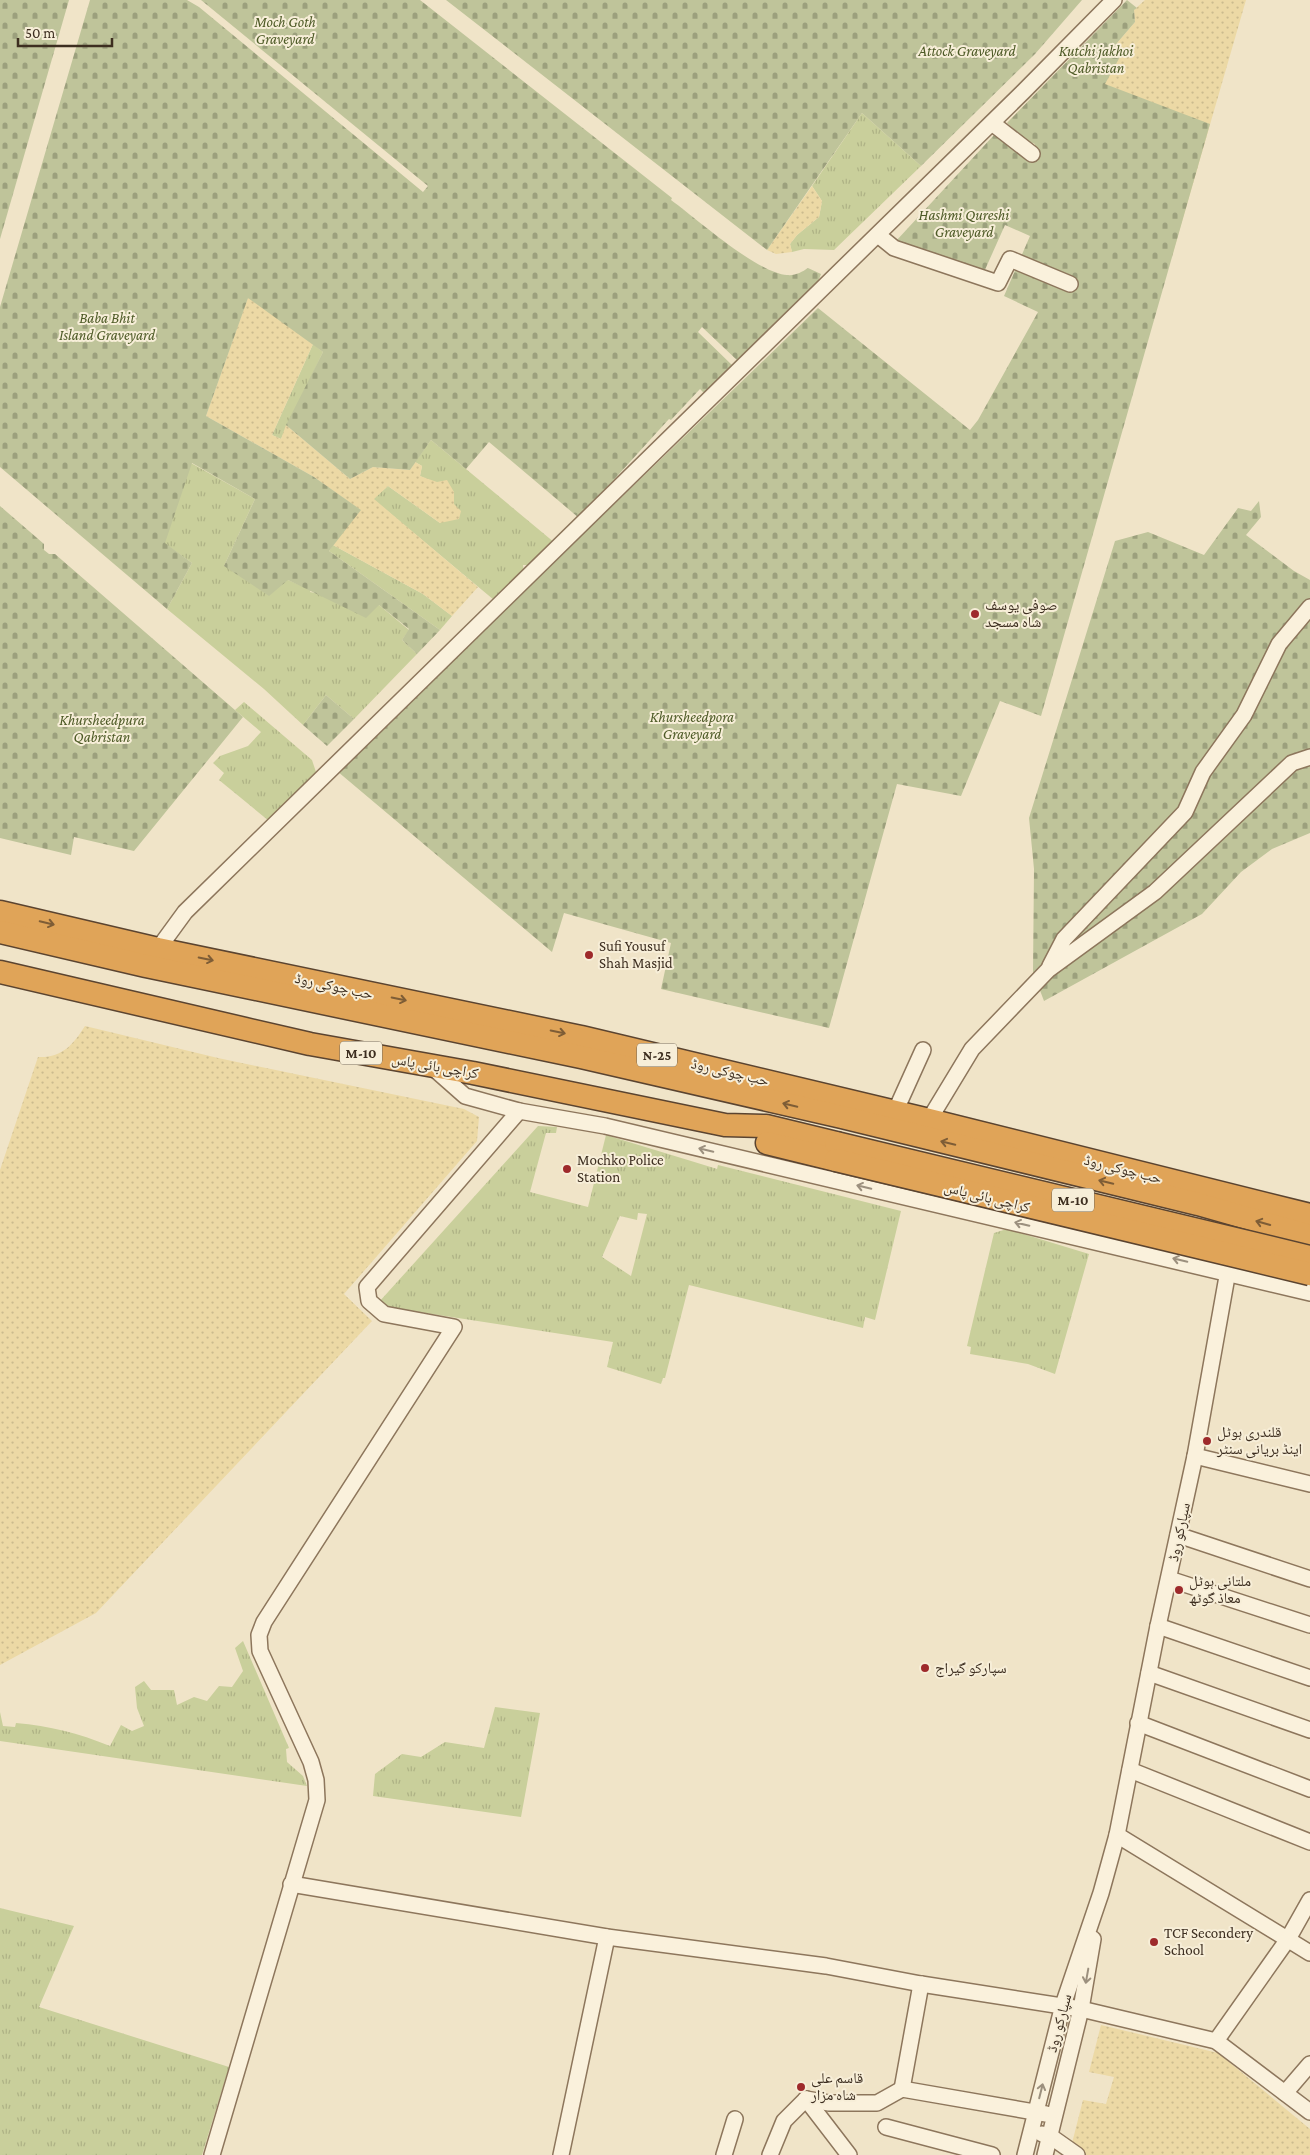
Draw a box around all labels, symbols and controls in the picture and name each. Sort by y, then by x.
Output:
park label: Moch Goth Graveyard [253,14,316,48]
scale bar [18,15,111,47]
text: 50 m [25,25,55,41]
park label: Attock Graveyard [918,43,1016,60]
park label: Kutchi jakhoi Qabristan [1059,43,1134,76]
park label: Hashmi Qureshi Graveyard [919,207,1010,241]
park label: Baba Bhit Island Graveyard [59,310,156,344]
place label: صوفی یوسف شاہ مسجد [985,597,1058,630]
marker: صوفی یوسف شاہ مسجد [969,608,981,620]
park label: Khursheedpora Graveyard [650,709,734,743]
park label: Khursheedpura Qabristan [59,712,145,745]
one-way arrow [39,919,55,928]
place label: Sufi Yousuf Shah Masjid [599,938,673,972]
marker: Sufi Yousuf Shah Masjid [583,949,595,961]
one-way arrow [197,955,213,964]
street label: حب چوکی روڈ [293,970,375,1004]
one-way arrow [391,995,407,1004]
one-way arrow [550,1028,566,1037]
road number: M-10 [340,1042,382,1064]
road number: N-25 [637,1044,677,1066]
street label: کراچی بائی پاس [390,1050,480,1083]
street label: حب چوکی روڈ [689,1055,771,1091]
one-way arrow [783,1100,799,1109]
one-way arrow [941,1138,957,1147]
one-way arrow [698,1145,714,1154]
place label: Mochko Police Station [577,1152,664,1185]
street label: حب چوکی روڈ [1082,1152,1164,1188]
marker: Mochko Police Station [561,1163,573,1175]
one-way arrow [1098,1177,1114,1186]
street label: کراچی بائی پاس [942,1179,1032,1217]
one-way arrow [856,1182,872,1191]
road number: M-10 [1052,1188,1094,1212]
one-way arrow [1015,1218,1031,1228]
one-way arrow [1255,1218,1271,1228]
one-way arrow [1173,1255,1189,1264]
place label: قلندری ہوٹل اینڈ بریانی سنٹر [1216,1424,1302,1459]
marker: قلندری ہوٹل اینڈ بریانی سنٹر [1201,1435,1213,1447]
street label: سپارکو روڈ [1165,1501,1194,1563]
place label: ملتانی ہوٹل معاذ گوٹھ [1189,1573,1251,1607]
marker: ملتانی ہوٹل معاذ گوٹھ [1173,1584,1185,1596]
place label: سپارکو گیراج [935,1660,1007,1678]
marker: سپارکو گیراج [919,1662,931,1674]
place label: TCF Secondery School [1164,1925,1253,1958]
marker: TCF Secondery School [1148,1936,1160,1948]
one-way arrow [1081,1967,1091,1983]
street label: سپارکو روڈ [1044,1992,1076,2054]
place label: قاسم علی شاہ مزار [810,2070,863,2104]
marker: قاسم علی شاہ مزار [795,2081,807,2093]
one-way arrow [1037,2083,1046,2099]

